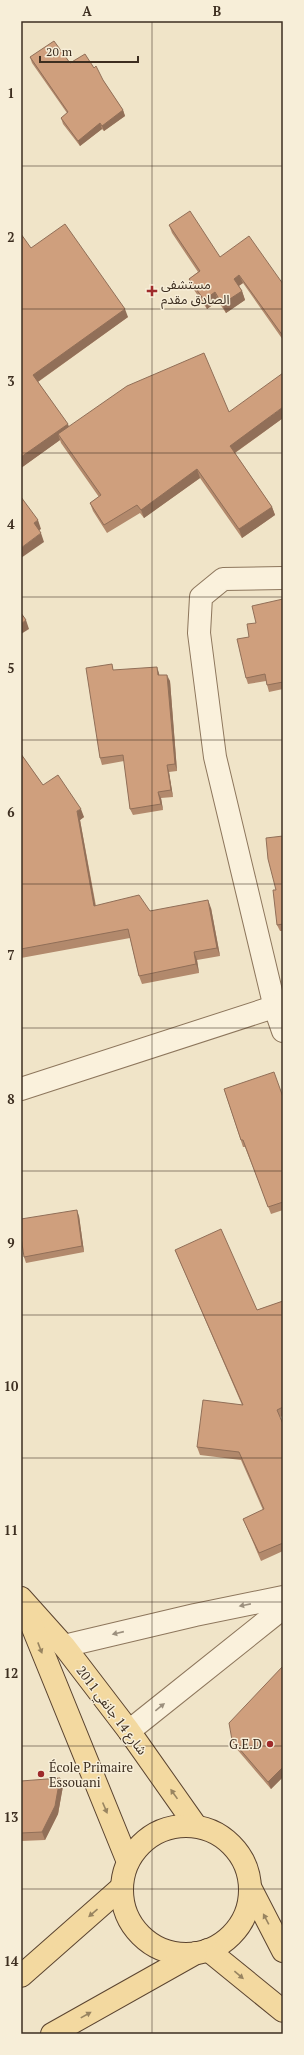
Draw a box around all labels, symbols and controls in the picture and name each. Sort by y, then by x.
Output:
text: A [82,2,92,20]
text: B [213,2,221,20]
scale bar [40,38,138,64]
text: 20 m [46,44,73,59]
text: 1 [7,84,15,102]
text: 2 [7,228,15,246]
place label: مستشفى الصادق مقدم [161,275,229,309]
marker: مستشفى الصادق مقدم [146,285,158,297]
text: 3 [7,372,15,390]
text: 4 [7,515,15,533]
text: 5 [7,659,15,677]
text: 6 [7,803,15,821]
text: 7 [7,946,15,964]
text: 8 [7,1090,15,1108]
text: 9 [7,1234,15,1252]
text: 10 [4,1377,19,1395]
text: 11 [4,1521,18,1539]
one-way arrow [239,1602,251,1608]
one-way arrow [112,1630,124,1636]
one-way arrow [38,1643,44,1655]
street label: شارع 14 جانفي 2011 [71,1662,151,1759]
text: 12 [4,1664,18,1682]
one-way arrow [154,1703,165,1711]
place label: G.E.D [229,1735,262,1753]
marker: G.E.D [265,1739,275,1749]
place label: École Primaire Essouani [49,1758,133,1791]
marker: École Primaire Essouani [36,1769,46,1779]
one-way arrow [169,1789,178,1800]
one-way arrow [103,1802,109,1814]
text: 13 [4,1808,18,1826]
one-way arrow [88,1908,98,1918]
one-way arrow [263,1913,270,1925]
text: 14 [4,1952,19,1970]
one-way arrow [233,1970,244,1979]
one-way arrow [80,2012,92,2018]

